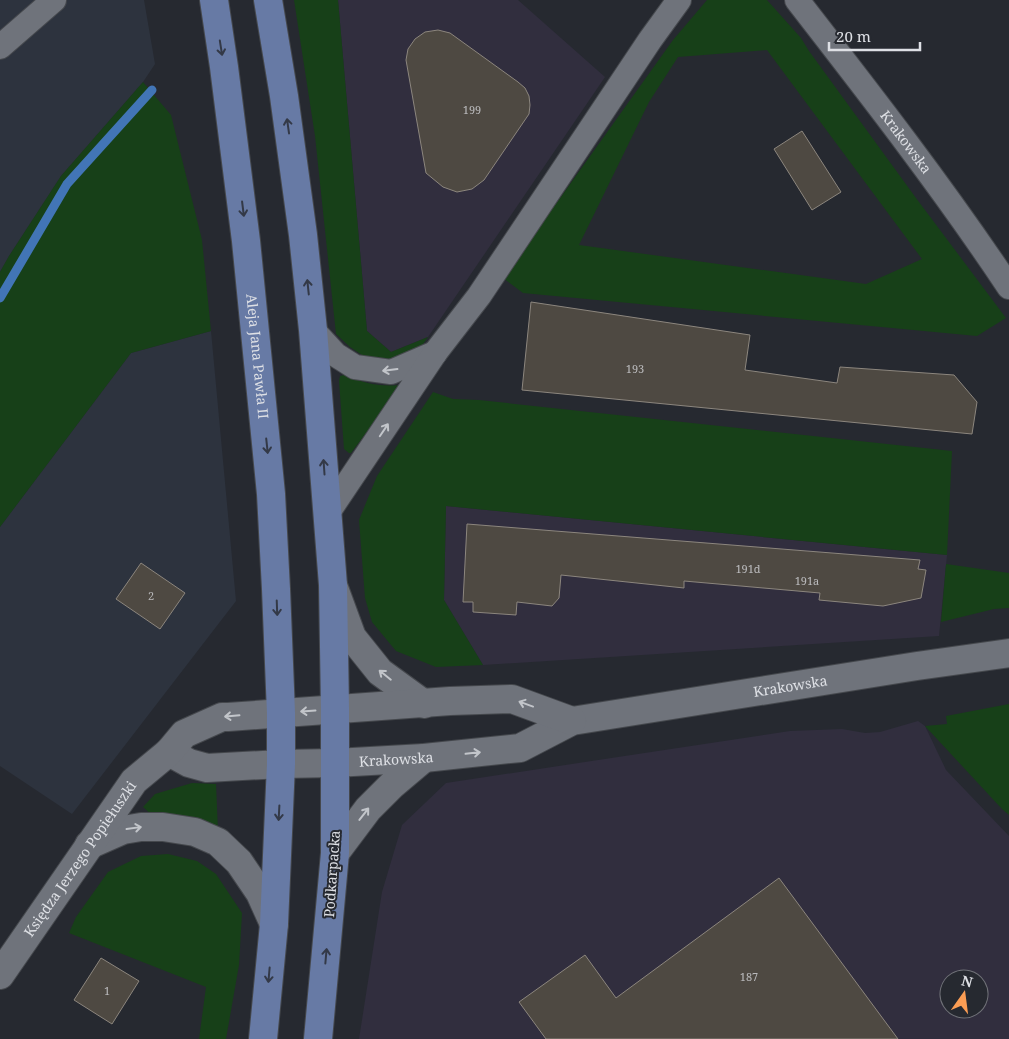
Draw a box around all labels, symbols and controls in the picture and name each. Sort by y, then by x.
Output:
scale bar [829,20,920,52]
text: 20 m [836,26,871,46]
one-way arrow [217,40,227,56]
house number: 199 [463,102,481,117]
street label: Krakowska [876,106,936,177]
one-way arrow [283,119,293,135]
one-way arrow [238,201,248,217]
one-way arrow [303,280,313,296]
street label: Aleja Jana Pawła II [242,293,274,420]
house number: 193 [626,361,644,376]
one-way arrow [382,365,398,375]
one-way arrow [379,423,389,437]
one-way arrow [262,438,272,454]
one-way arrow [319,459,328,475]
house number: 191d [735,561,761,576]
house number: 191a [795,573,819,588]
house number: 2 [148,588,154,603]
one-way arrow [272,600,282,616]
one-way arrow [379,669,392,680]
street label: Krakowska [752,670,829,701]
one-way arrow [519,699,534,708]
one-way arrow [300,706,316,716]
one-way arrow [224,712,240,721]
street label: Krakowska [359,747,434,771]
one-way arrow [465,748,481,758]
street label: Księdza Jerzego Popiełuszki [19,777,140,940]
one-way arrow [275,804,284,820]
one-way arrow [359,807,370,820]
one-way arrow [126,823,142,833]
street label: Podkarpacka [319,830,344,918]
one-way arrow [321,948,330,964]
one-way arrow [264,966,274,982]
house number: 187 [740,969,758,984]
north arrow [939,969,989,1019]
text: N [960,970,975,991]
house number: 1 [104,983,110,998]

